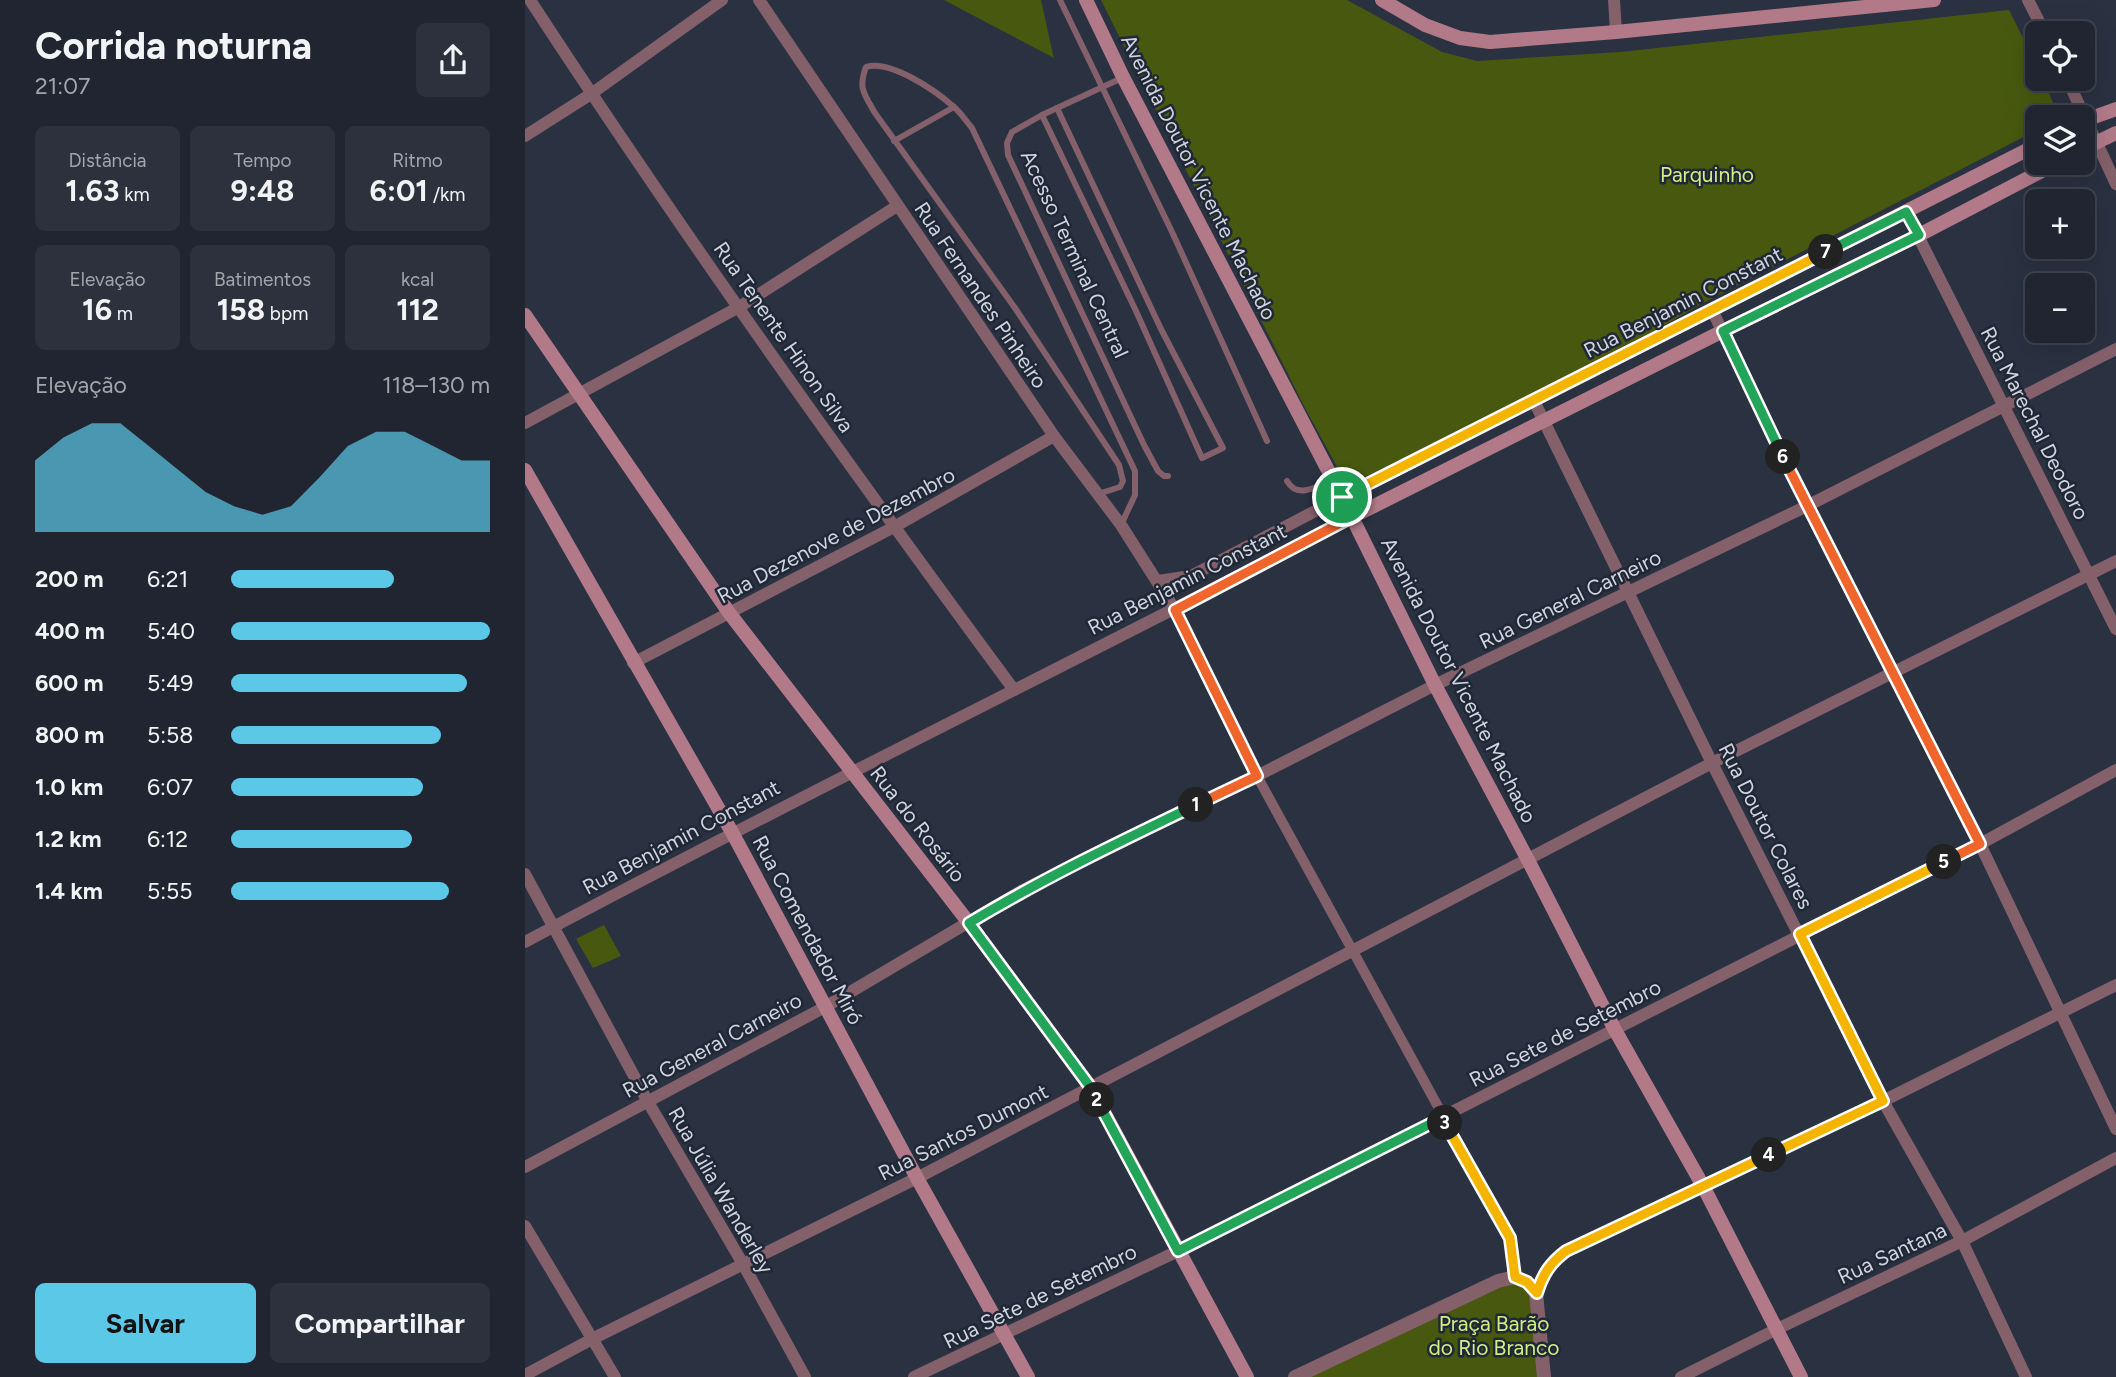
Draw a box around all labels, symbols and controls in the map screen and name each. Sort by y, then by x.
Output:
map controls [2025,21,2095,343]
button: locate [2025,21,2095,91]
text: Corrida noturna [35,23,312,69]
button: share [416,23,490,97]
street label: Avenida Doutor Vicente Machado [1116,30,1282,324]
text: 21:07 [35,72,90,100]
button: layers [2025,105,2095,175]
street label: Acesso Terminal Central [1016,146,1134,362]
text: Distância [68,149,147,172]
text: Tempo [233,149,292,172]
text: Ritmo [392,149,443,172]
park label: Parquinho [1660,162,1754,187]
text: 1.63 [65,172,120,209]
text: 9:48 [231,172,294,209]
text: 6:01 [370,172,428,209]
text: km [120,183,150,206]
text: /km [428,183,466,206]
button: + [2025,189,2095,259]
street label: Rua Fernandes Pinheiro [909,197,1053,393]
pin: 7 [1809,234,1843,270]
street label: Rua Tenente Hinon Silva [709,237,859,437]
text: 7 [1820,240,1831,263]
street label: Rua Benjamin Constant [1579,241,1787,363]
text: Elevação [70,268,145,291]
text: Batimentos [214,268,311,291]
text: kcal [401,268,434,291]
button: − [2025,273,2095,343]
text: 16 [82,291,112,328]
text: 158 [217,291,265,328]
text: 112 [396,291,439,328]
text: m [112,302,133,325]
text: bpm [265,302,308,325]
street label: Rua Marechal Deodoro [1975,322,2095,524]
text: Elevação [35,371,127,399]
text: 118–130 m [382,371,490,399]
pin: 6 [1765,440,1801,475]
text: 6 [1777,445,1788,468]
street label: Rua Dezenove de Dezembro [713,462,959,608]
pin [1312,467,1372,527]
icon: arrive [1323,478,1361,516]
street label: Rua Benjamin Constant [1083,518,1291,640]
street label: Avenida Doutor Vicente Machado [1376,533,1542,827]
street label: Rua General Carneiro [1475,544,1665,654]
text: 200 m [35,565,104,593]
text: 6:21 [147,565,188,593]
text: 400 m [35,617,105,645]
text: 5:40 [147,617,195,645]
text: 600 m [35,669,104,697]
text: 5:49 [147,669,193,697]
text: 800 m [35,721,104,749]
text: 5:58 [147,721,193,749]
street label: Rua Doutor Colares [1713,739,1819,913]
street label: Rua do Rosário [865,761,971,887]
text: 1.0 km [35,773,103,801]
text: 6:07 [147,773,193,801]
street label: Rua Benjamin Constant [578,774,784,900]
pin: 1 [1179,788,1213,822]
text: 1 [1191,793,1200,816]
text: 1.2 km [35,825,102,853]
text: 6:12 [147,825,188,853]
street label: Rua Comendador Miró [747,831,869,1029]
pin: 5 [1927,844,1961,880]
text: 5 [1938,850,1949,873]
text: 1.4 km [35,877,103,905]
text: 5:55 [147,877,193,905]
street label: Rua Sete de Setembro [1465,974,1665,1092]
street label: Rua General Carneiro [618,987,806,1103]
street label: Rua Santos Dumont [874,1078,1052,1186]
pin: 2 [1079,1082,1115,1118]
text: 2 [1091,1088,1102,1111]
street label: Rua Júlia Wanderley [663,1102,779,1278]
pin: 3 [1427,1106,1462,1140]
text: 3 [1439,1111,1450,1134]
pin: 4 [1751,1138,1787,1172]
text: 4 [1762,1143,1775,1166]
street label: Rua Santana [1834,1217,1950,1289]
street label: Rua Sete de Setembro [939,1238,1141,1354]
button: Salvar [35,1283,256,1363]
button: Compartilhar [270,1283,490,1363]
park label: Praça Barão do Rio Branco [1429,1311,1559,1360]

